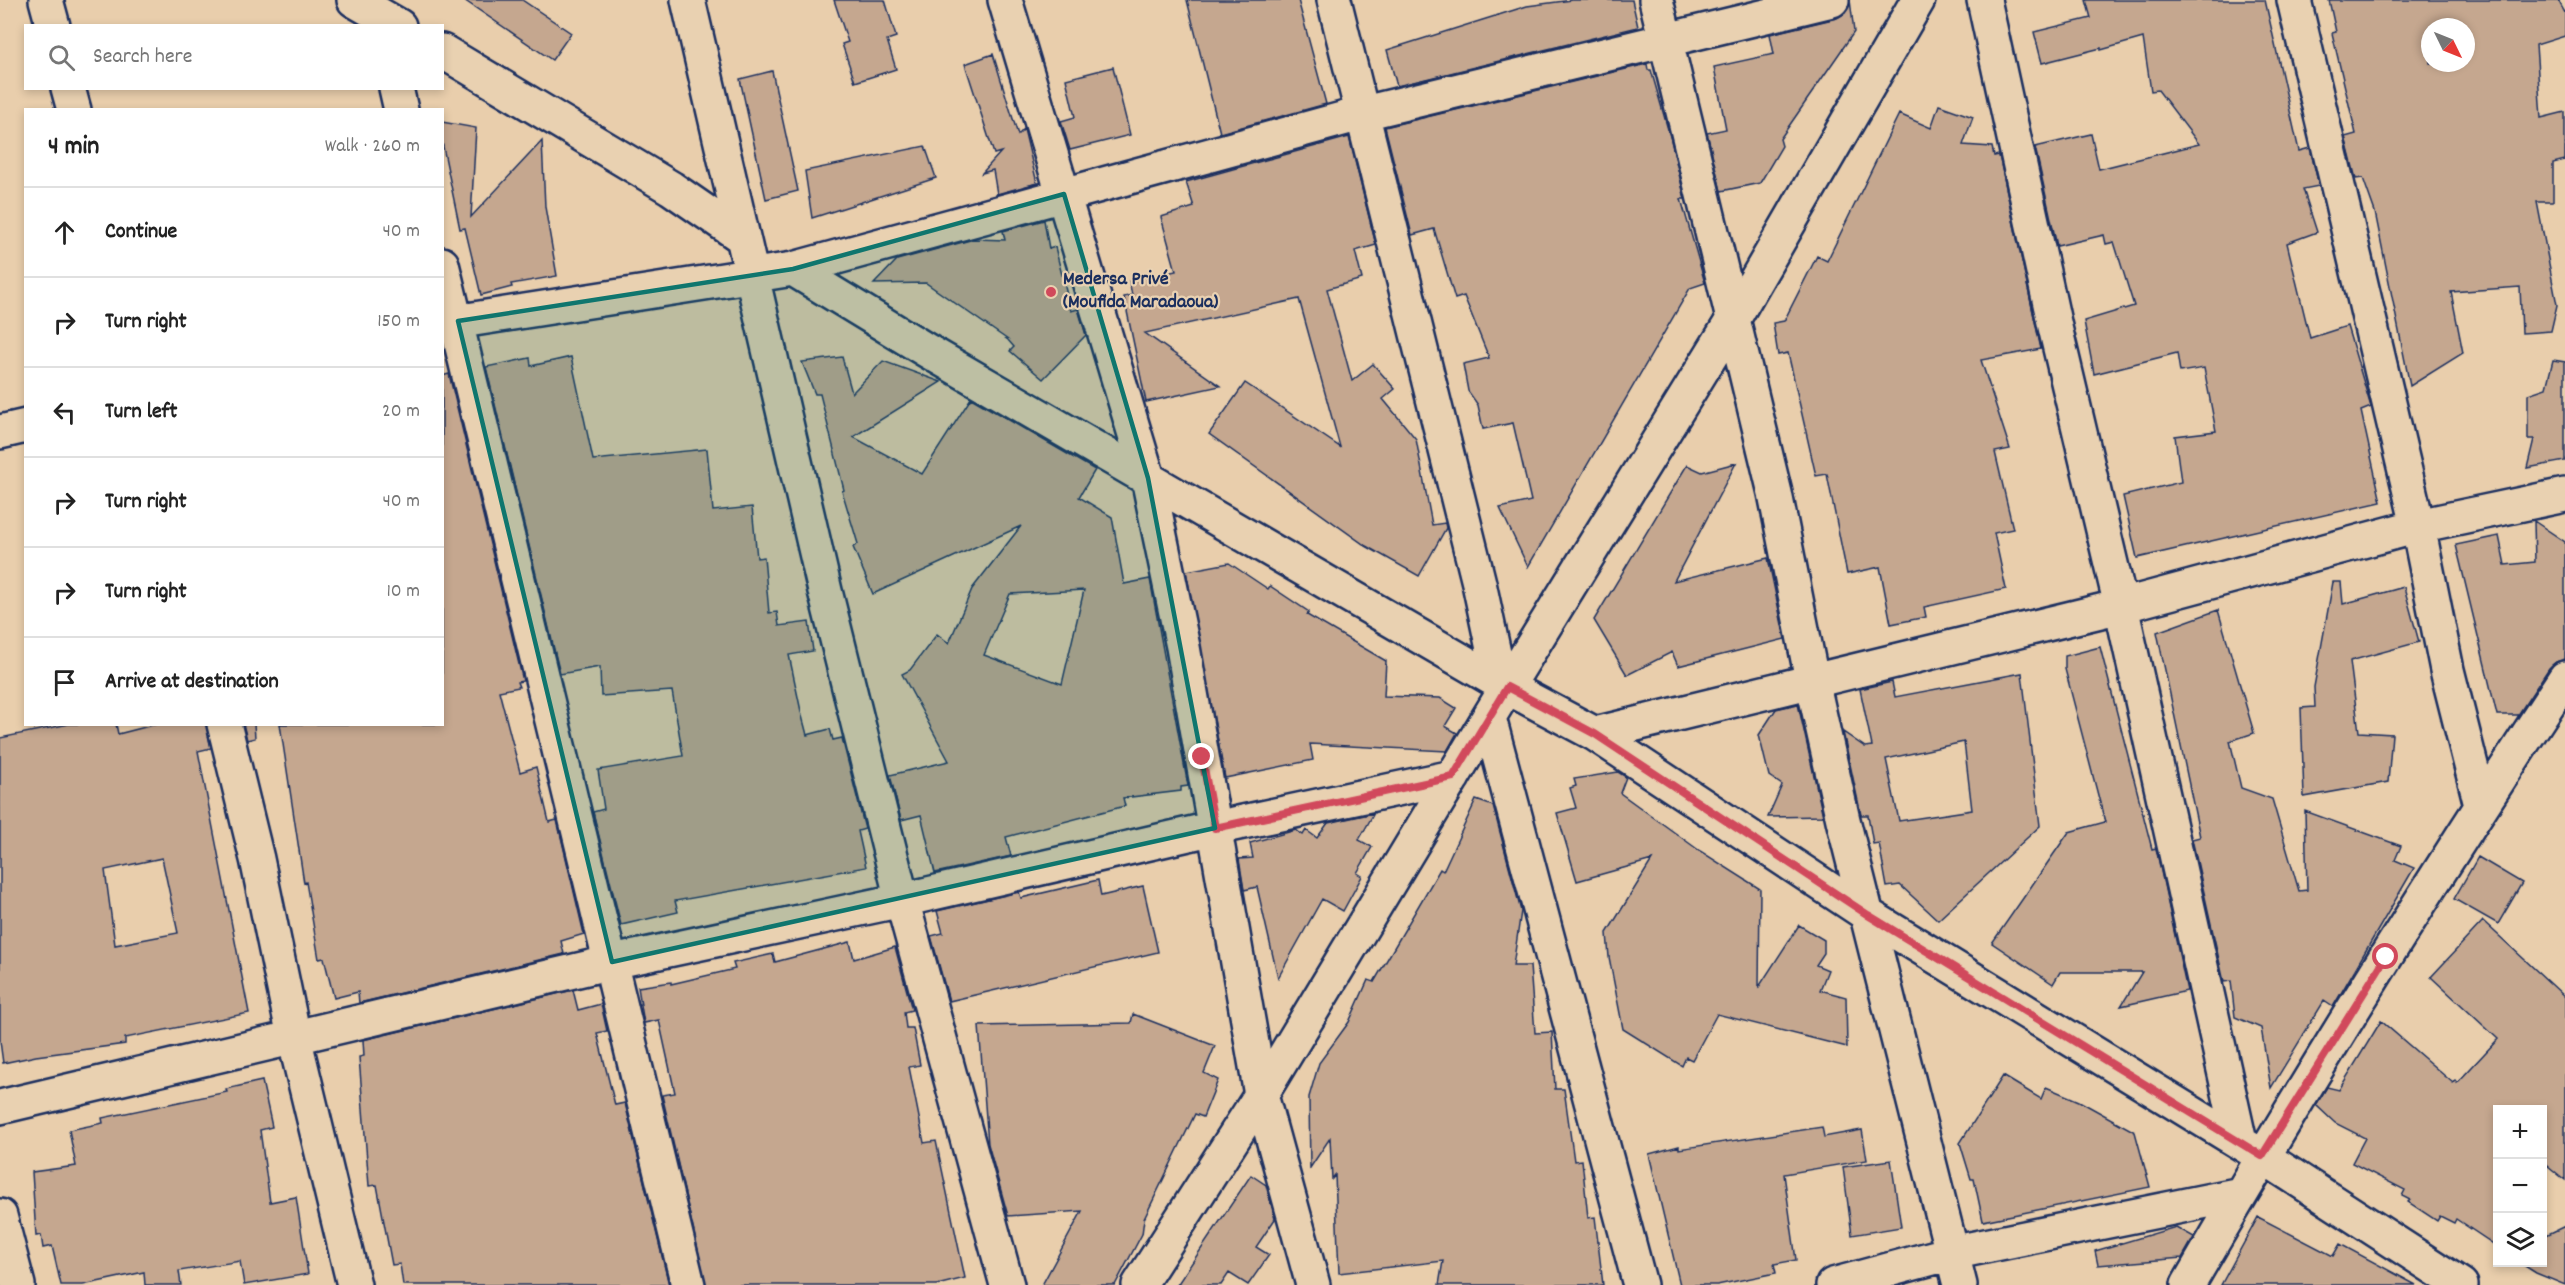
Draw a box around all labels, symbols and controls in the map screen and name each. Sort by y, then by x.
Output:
north arrow [2421,18,2475,72]
search box [24,24,444,90]
icon: search [45,41,78,74]
text: Search here [93,42,192,73]
text: 4 min [48,129,99,166]
text: Walk · 260 m [325,133,420,161]
icon: ahead [48,216,81,249]
text: Continue [105,217,177,248]
text: 40 m [382,218,420,246]
place label: Medersa Privé (Moufida Maradaoua) [1063,266,1218,317]
marker: Medersa Privé (Moufida Maradaoua) [1044,285,1058,299]
icon: right [48,306,81,339]
text: Turn right [105,307,187,338]
text: 150 m [377,308,420,336]
icon: left [48,396,81,429]
text: Turn left [105,397,177,428]
text: 20 m [382,398,420,426]
icon: right [48,486,81,519]
text: Turn right [105,487,187,518]
text: 40 m [382,488,420,516]
icon: right [48,576,81,609]
text: Turn right [105,577,187,608]
text: 10 m [386,578,420,606]
icon: arrive [48,666,81,699]
text: Arrive at destination [105,667,279,698]
route end [1188,743,1214,769]
route start [2372,943,2398,969]
map controls [2493,1105,2547,1267]
button: + [2493,1105,2547,1159]
button: − [2493,1159,2547,1213]
button: layers [2493,1213,2547,1267]

